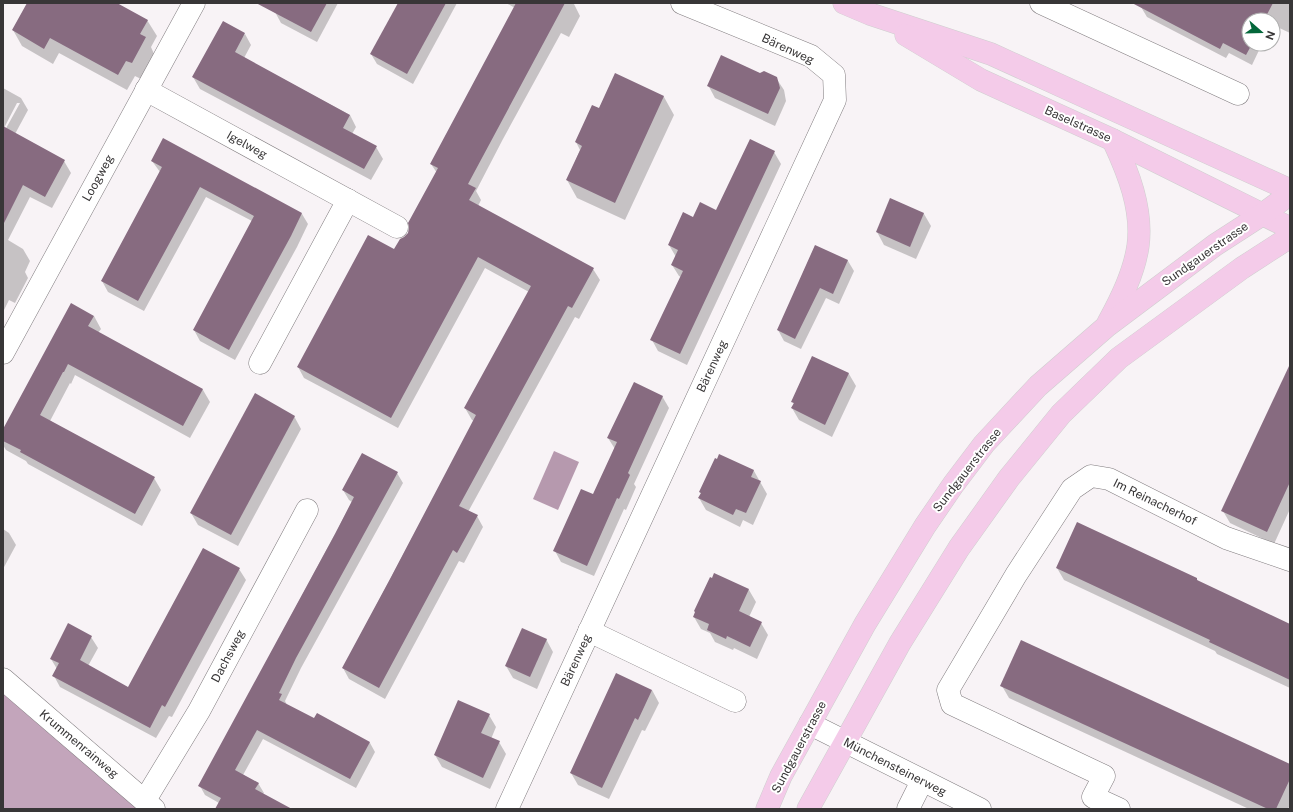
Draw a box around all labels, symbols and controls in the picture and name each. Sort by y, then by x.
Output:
north arrow [1241,12,1281,52]
text: N [1263,29,1278,42]
street label: Bärenweg [760,31,816,67]
street label: Baselstrasse [1042,103,1114,145]
street label: Igelweg [224,128,270,162]
street label: Loogweg [79,152,117,204]
street label: Sundgauerstrasse [1159,219,1251,289]
street label: Bärenweg [694,338,730,394]
street label: Sundgauerstrasse [930,425,1004,515]
street label: Im Reinacherhof [1111,476,1199,528]
street label: Dachsweg [208,627,248,685]
street label: Bärenweg [558,632,594,688]
street label: Sundgauerstrasse [769,698,829,795]
street label: Krummenrainweg [37,707,121,781]
street label: Münchensteinerweg [841,735,949,799]

